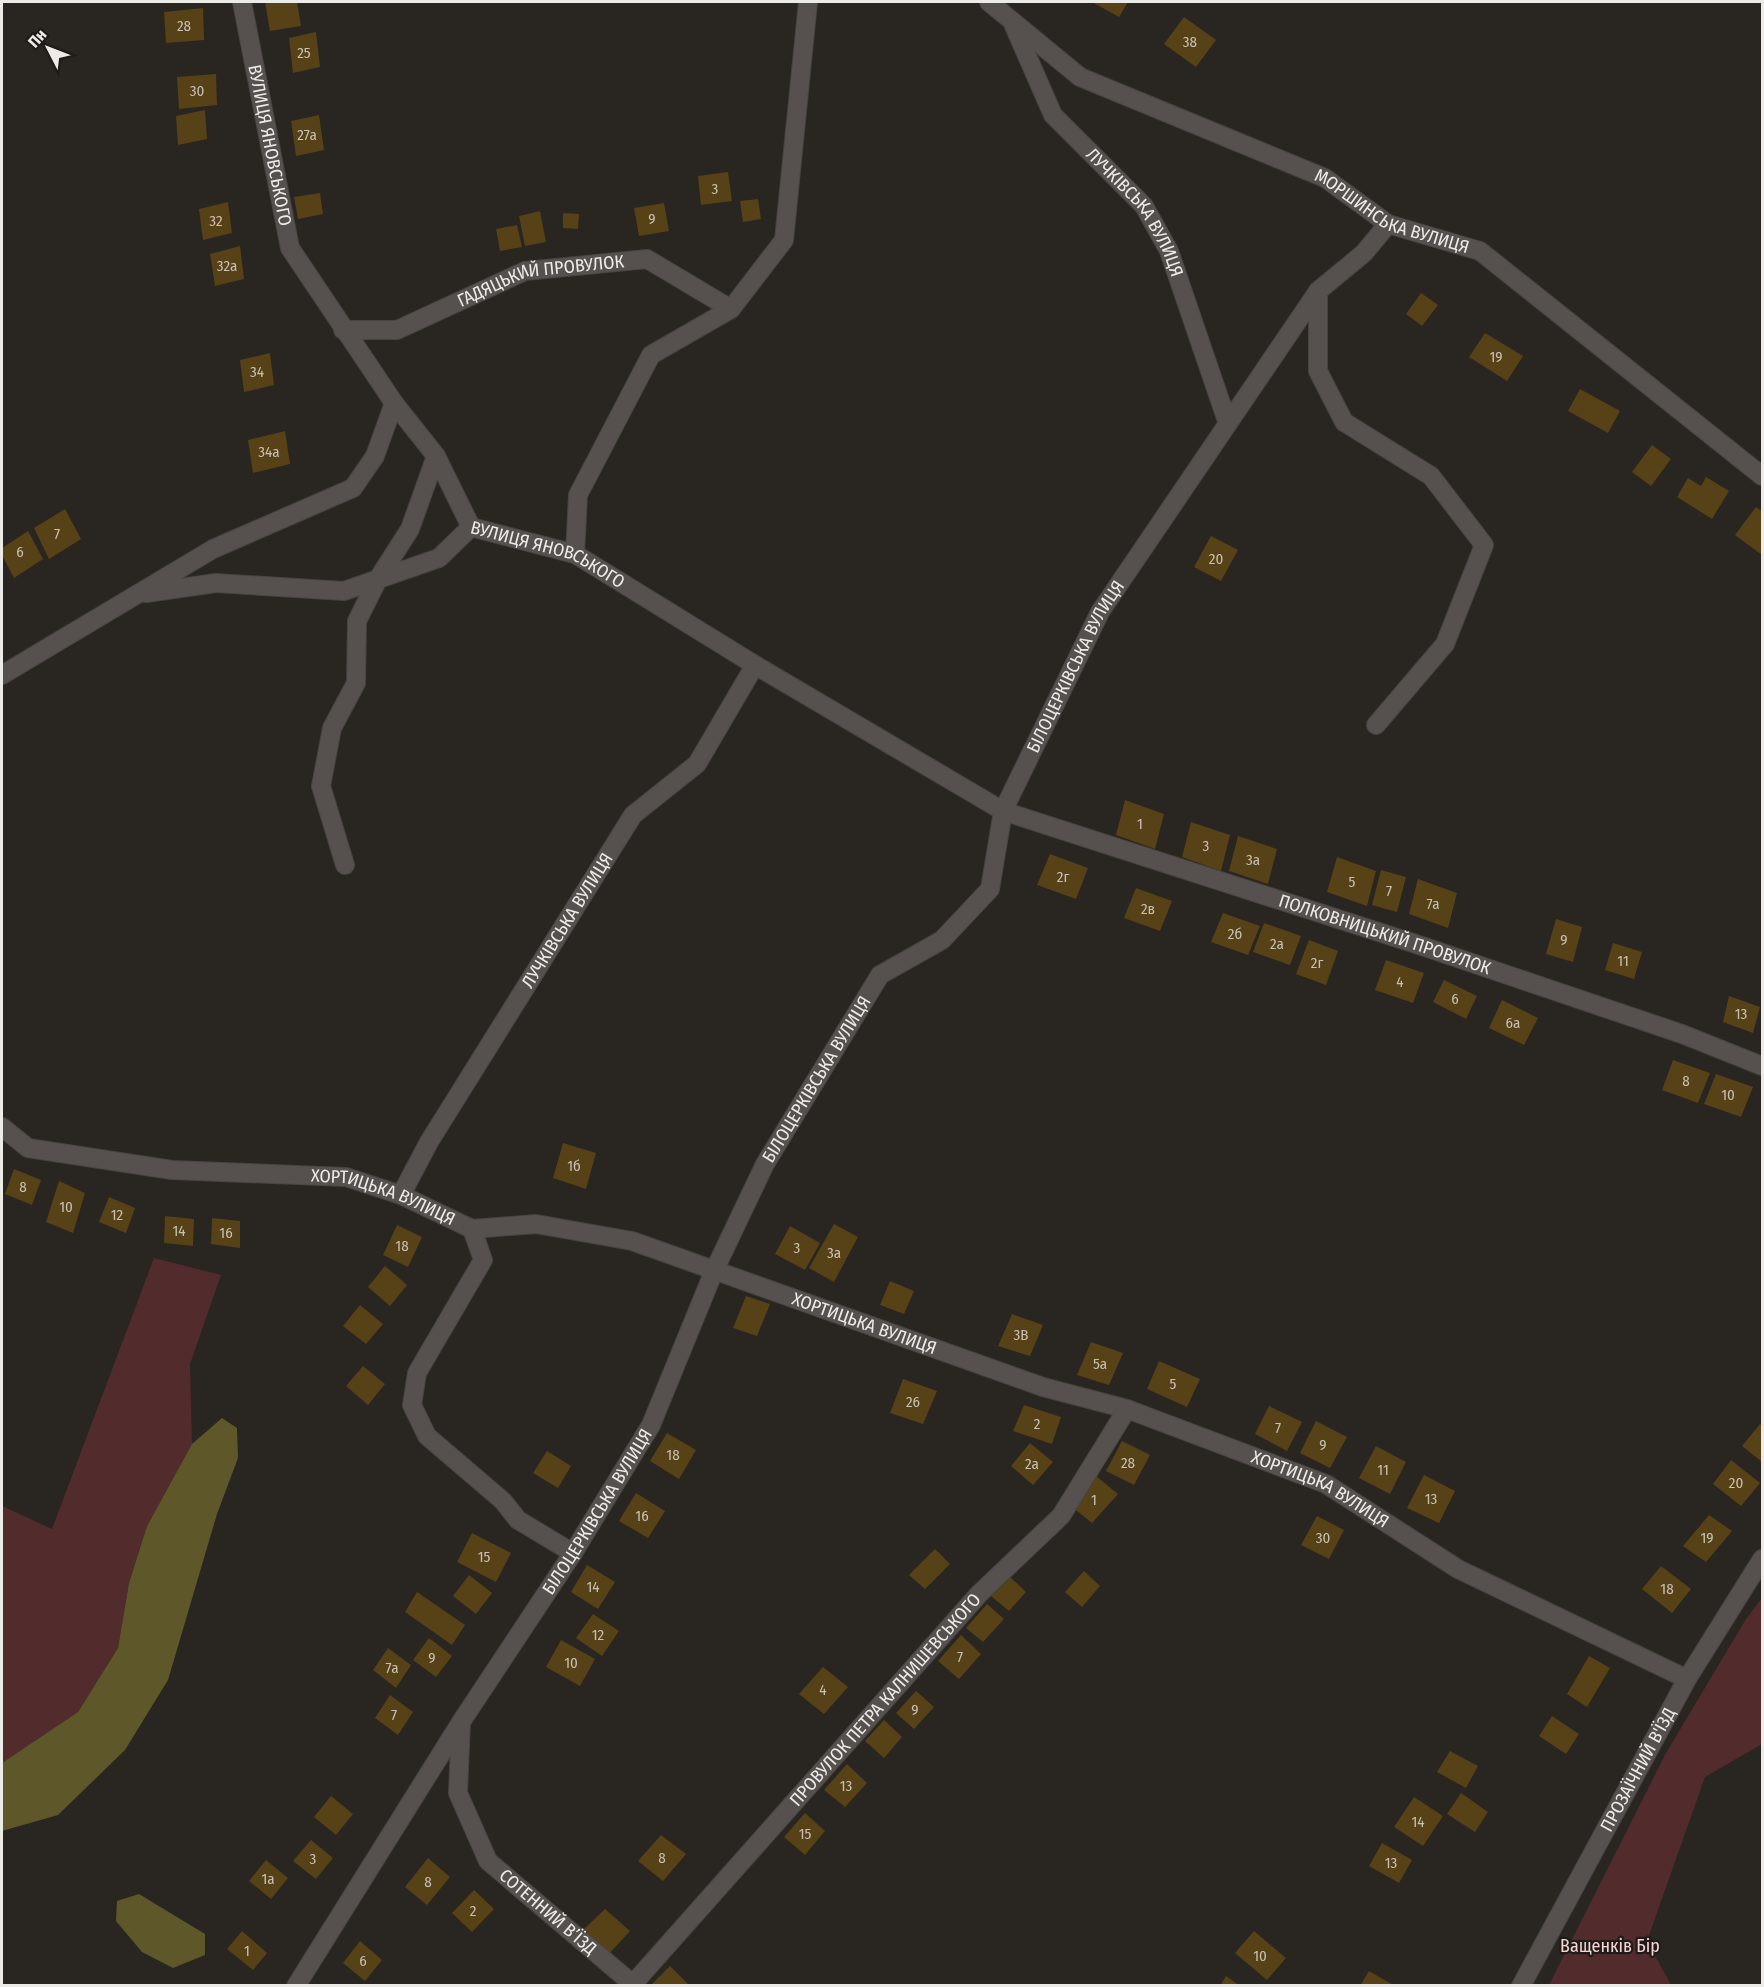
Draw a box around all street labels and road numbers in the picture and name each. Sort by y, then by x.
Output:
street label: ВУЛИЦЯ ЯНОВСЬКОГО [243,63,296,228]
street label: ЛУЧКІВСЬКА ВУЛИЦЯ [1081,143,1188,279]
street label: МОРШИНСЬКА ВУЛИЦЯ [1312,164,1472,258]
street label: ГАДЯЦЬКИЙ ПРОВУЛОК [454,250,625,312]
street label: ВУЛИЦЯ ЯНОВСЬКОГО [468,516,629,593]
street label: БІЛОЦЕРКІВСЬКА ВУЛИЦЯ [1022,576,1129,756]
street label: ЛУЧКІВСЬКА ВУЛИЦЯ [517,849,618,992]
street label: ПОЛКОВНИЦЬКИЙ ПРОВУЛОК [1276,890,1494,980]
street label: БІЛОЦЕРКІВСЬКА ВУЛИЦЯ [758,992,876,1167]
street label: ХОРТИЦЬКА ВУЛИЦЯ [310,1165,459,1230]
street label: ХОРТИЦЬКА ВУЛИЦЯ [789,1288,939,1359]
street label: БІЛОЦЕРКІВСЬКА ВУЛИЦЯ [538,1425,657,1599]
street label: ХОРТИЦЬКА ВУЛИЦЯ [1248,1446,1393,1533]
street label: ПРОВУЛОК ПЕТРА КАЛНИШЕВСЬКОГО [785,1589,985,1811]
street label: ПРОЗАЇЧНИЙ В'ЇЗД [1596,1704,1680,1835]
street label: СОТЕННИЙ В’ЇЗД [495,1864,601,1960]

